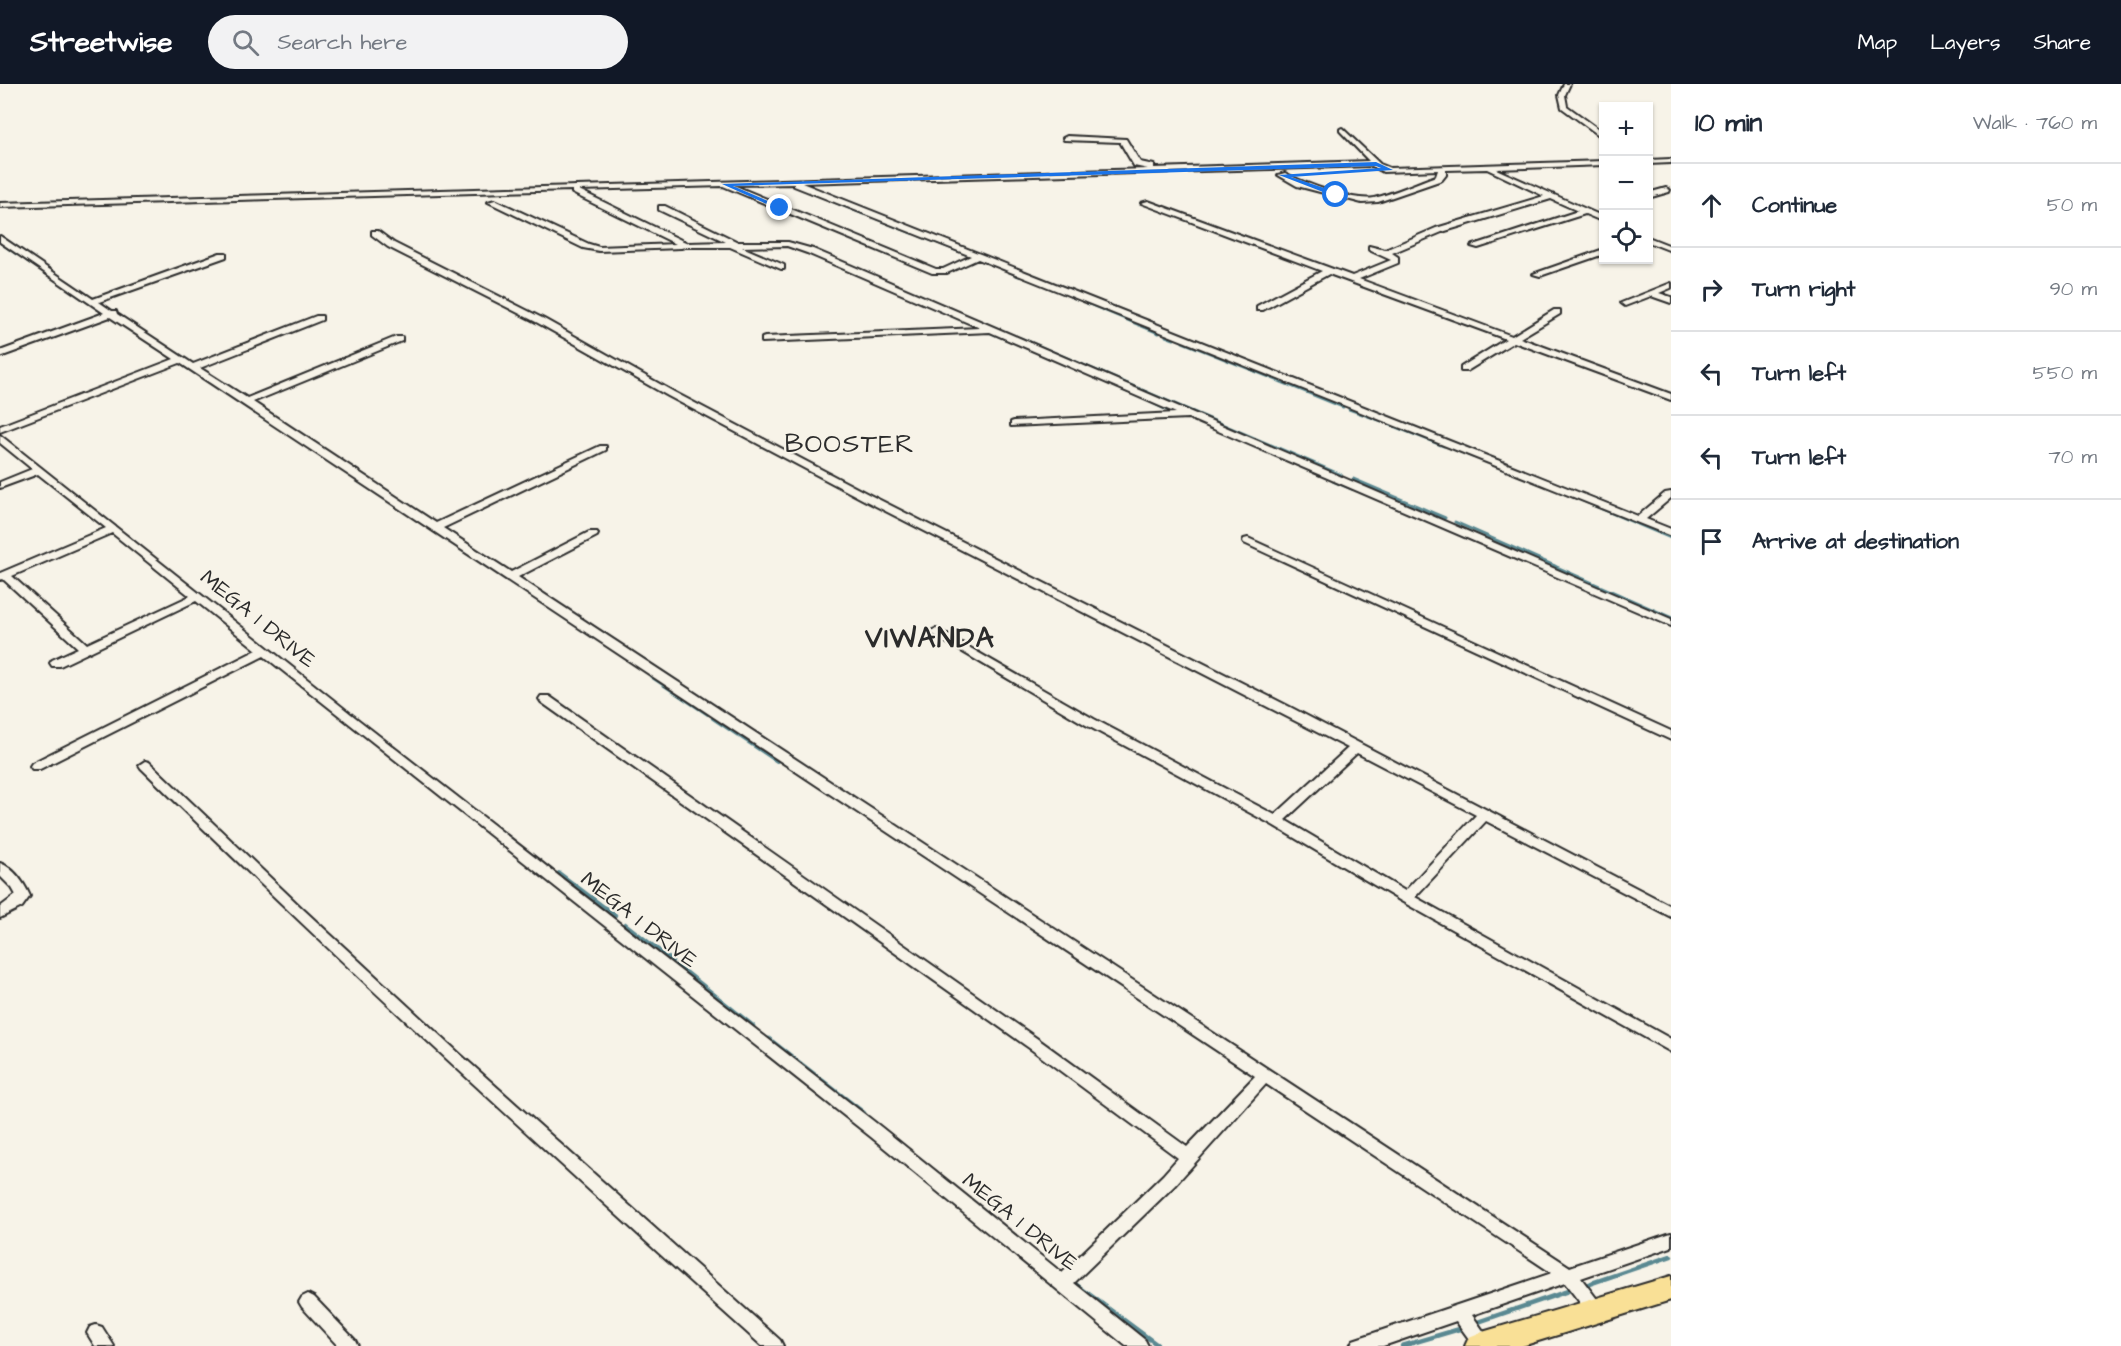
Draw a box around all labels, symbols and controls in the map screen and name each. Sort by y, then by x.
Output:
search box [208,15,628,69]
text: Streetwise [30,23,172,62]
icon: search [229,26,262,59]
text: Search here [277,27,407,58]
text: Map [1857,28,1897,57]
text: Layers [1930,28,2000,57]
text: Share [2033,28,2091,57]
map controls [1599,102,1653,264]
button: + [1599,102,1653,156]
text: 10 min [1695,105,1762,141]
text: Walk · 760 m [1973,109,2097,137]
button: − [1599,156,1653,210]
route start [1322,181,1348,207]
icon: ahead [1695,189,1728,222]
text: Continue [1752,190,1837,221]
text: 50 m [2047,191,2097,219]
route end [766,194,792,220]
button: locate [1599,210,1653,264]
icon: right [1695,273,1728,306]
text: Turn right [1752,274,1855,305]
text: 90 m [2049,275,2097,303]
icon: left [1695,357,1728,390]
text: Turn left [1752,358,1846,389]
text: 550 m [2032,359,2097,387]
district label: BOOSTER [785,426,915,462]
icon: left [1695,441,1728,474]
text: Turn left [1752,442,1846,473]
text: 70 m [2049,443,2097,471]
icon: arrive [1695,525,1728,558]
text: Arrive at destination [1752,526,1959,557]
street label: MEGA 1 DRIVE [193,563,323,675]
district label: VIWANDA [864,619,995,658]
street label: MEGA 1 DRIVE [574,864,704,976]
street label: MEGA 1 DRIVE [955,1166,1085,1278]

